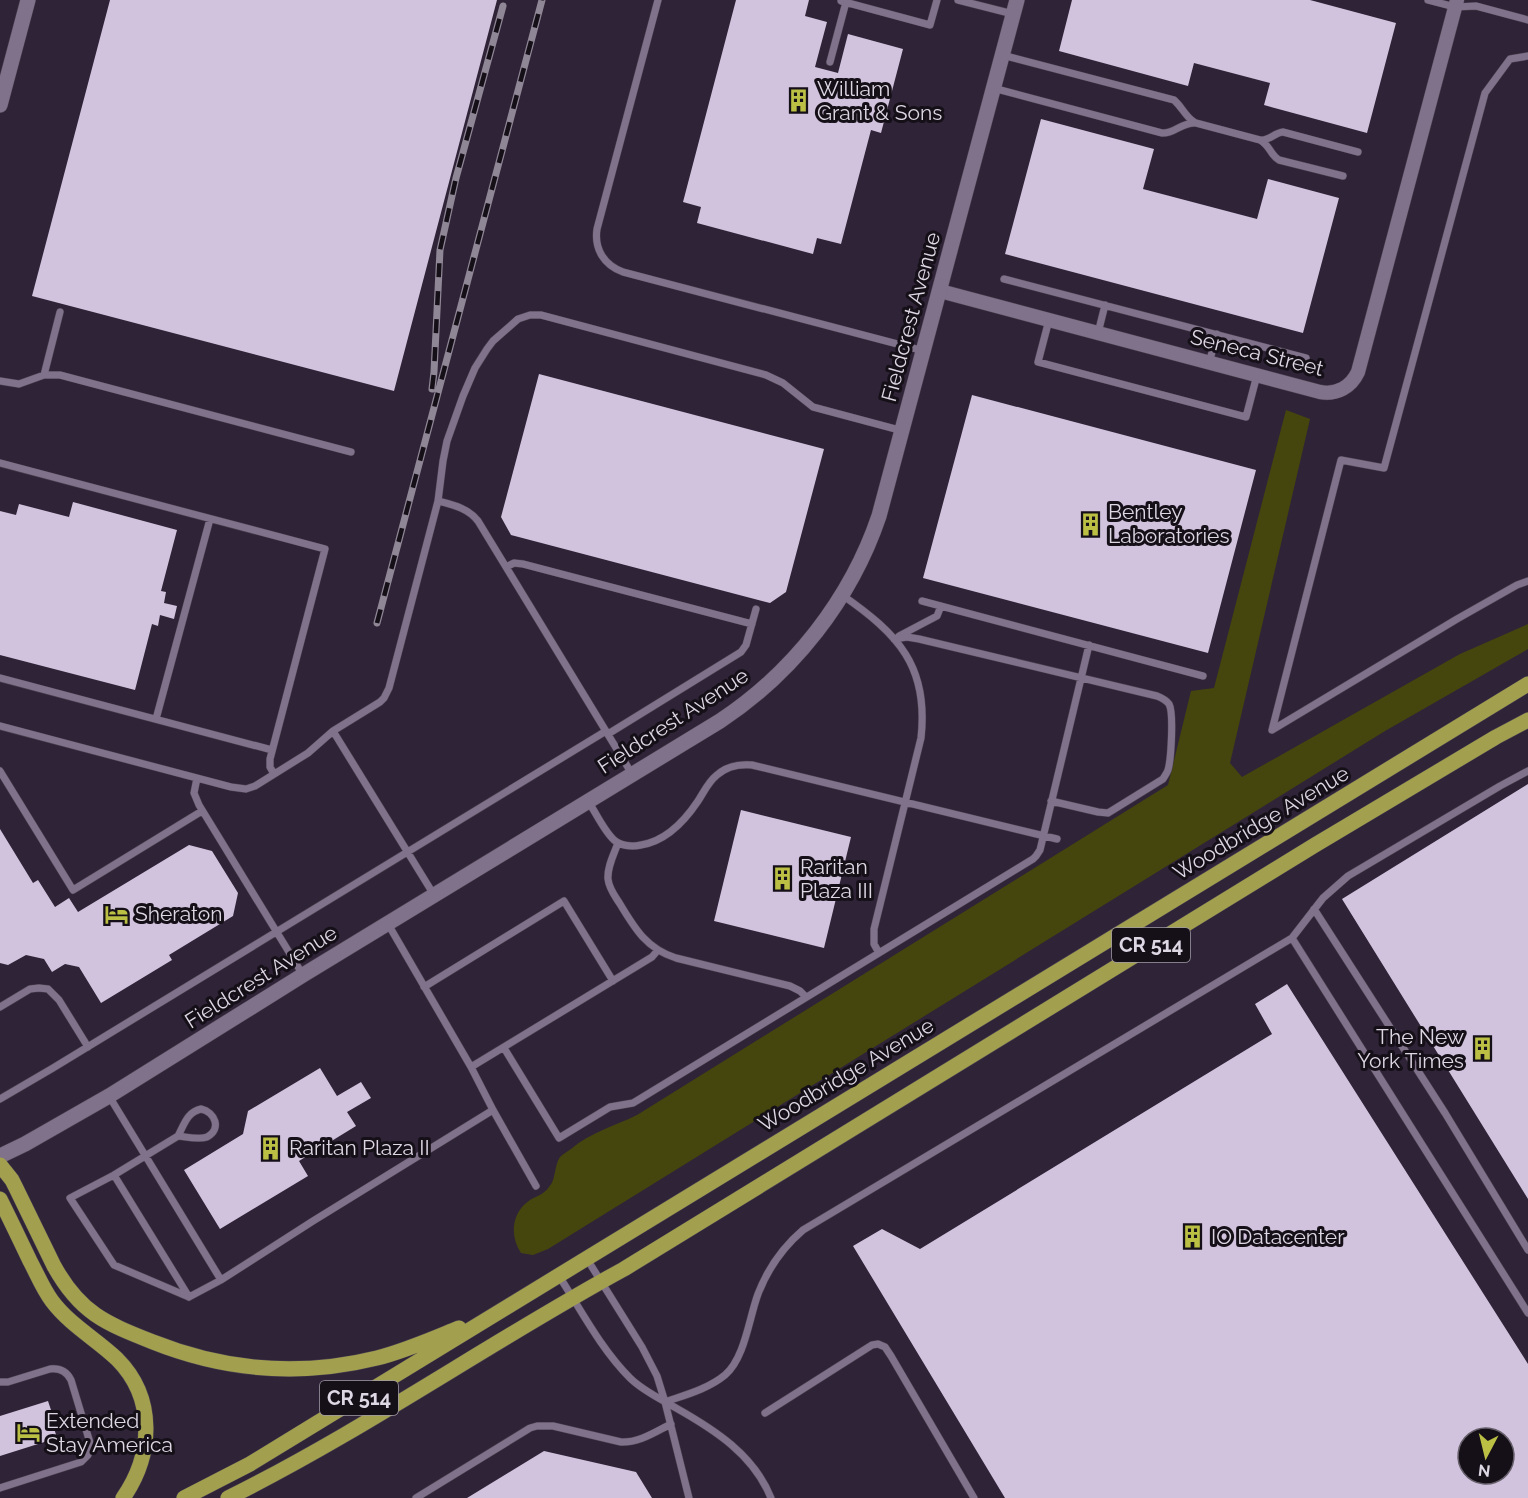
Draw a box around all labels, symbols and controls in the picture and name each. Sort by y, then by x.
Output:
place label: William Grant & Sons [817,76,942,125]
building icon: William Grant & Sons [786,88,812,114]
street label: Fieldcrest Avenue [876,229,945,404]
street label: Seneca Street [1188,324,1326,381]
place label: Bentley Laboratories [1108,499,1230,548]
building icon: Bentley Laboratories [1077,511,1103,537]
street label: Fieldcrest Avenue [593,663,753,779]
street label: Woodbridge Avenue [1168,760,1353,885]
place label: Raritan Plaza III [800,854,873,903]
building icon: Raritan Plaza III [769,866,795,892]
hotel icon: Sheraton [104,901,130,927]
place label: Sheraton [135,901,223,926]
street label: Fieldcrest Avenue [180,920,341,1033]
road number: CR 514 [1112,928,1190,962]
street label: Woodbridge Avenue [753,1012,938,1137]
place label: The New York Times [1357,1024,1464,1073]
building icon: The New York Times [1469,1036,1495,1062]
building icon: Raritan Plaza II [258,1135,284,1161]
place label: Raritan Plaza II [289,1135,430,1160]
building icon: IO Datacenter [1180,1224,1206,1250]
place label: IO Datacenter [1211,1224,1345,1249]
road number: CR 514 [320,1381,398,1415]
place label: Extended Stay America [46,1408,173,1457]
hotel icon: Extended Stay America [15,1420,41,1446]
north arrow [1456,1426,1516,1486]
text: N [1477,1460,1491,1481]

